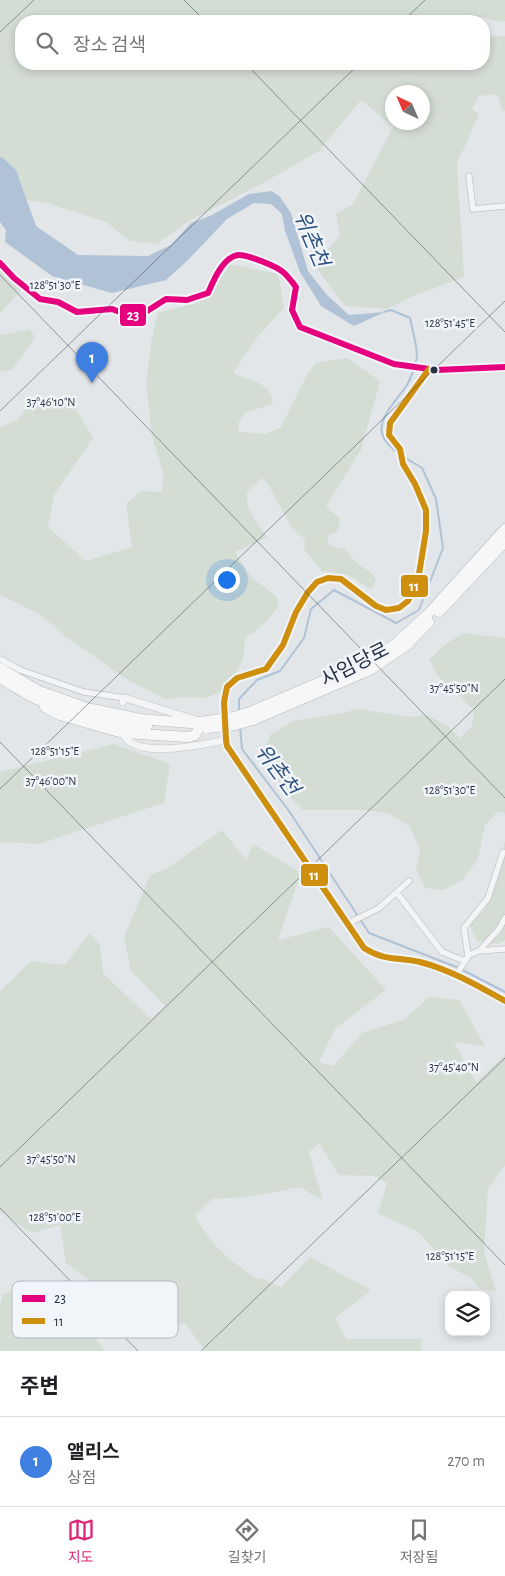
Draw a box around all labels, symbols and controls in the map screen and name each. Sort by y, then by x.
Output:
search box [15,15,490,70]
icon: search [33,29,61,57]
text: 장소 검색 [73,36,146,55]
north arrow [385,85,430,130]
water label: 위촌천 [290,208,334,272]
text: 128°51'30"E [30,279,80,291]
line badge: 23 [119,303,147,327]
text: 23 [127,309,139,323]
text: 128°51'45"E [425,317,475,329]
pin: 1 [76,342,108,383]
unlabelled marker [429,365,439,375]
text: 37°46'10"N [27,396,75,408]
your location [214,567,240,593]
line badge: 11 [400,574,429,598]
text: 11 [409,580,419,594]
street label: 사임당로 [317,638,392,691]
text: 37°45'50"N [429,682,479,694]
water label: 위촌천 [251,740,305,802]
text: 128°51'15"E [31,745,79,757]
text: 37°46'00"N [25,775,77,787]
text: 128°51'30"E [425,784,475,796]
line badge: 11 [300,863,329,887]
text: 11 [309,869,319,883]
text: 37°45'40"N [429,1061,479,1073]
text: 37°45'50"N [26,1153,76,1165]
text: 128°51'00"E [29,1211,81,1223]
text: 128°51'15"E [426,1250,474,1262]
legend [12,1281,178,1338]
map controls [445,1291,490,1336]
button: layers [445,1291,490,1336]
text: 23 [54,1292,66,1306]
text: 11 [54,1315,64,1329]
text: 주변 [20,1376,59,1397]
text: 앨리스 [67,1443,119,1462]
text: 1 [33,1453,39,1469]
text: 270 m [447,1453,485,1469]
text: 상점 [67,1470,96,1486]
tab: 지도 [67,1516,95,1567]
tab: 길찾기 [228,1516,266,1567]
tab: 저장됨 [400,1516,438,1567]

